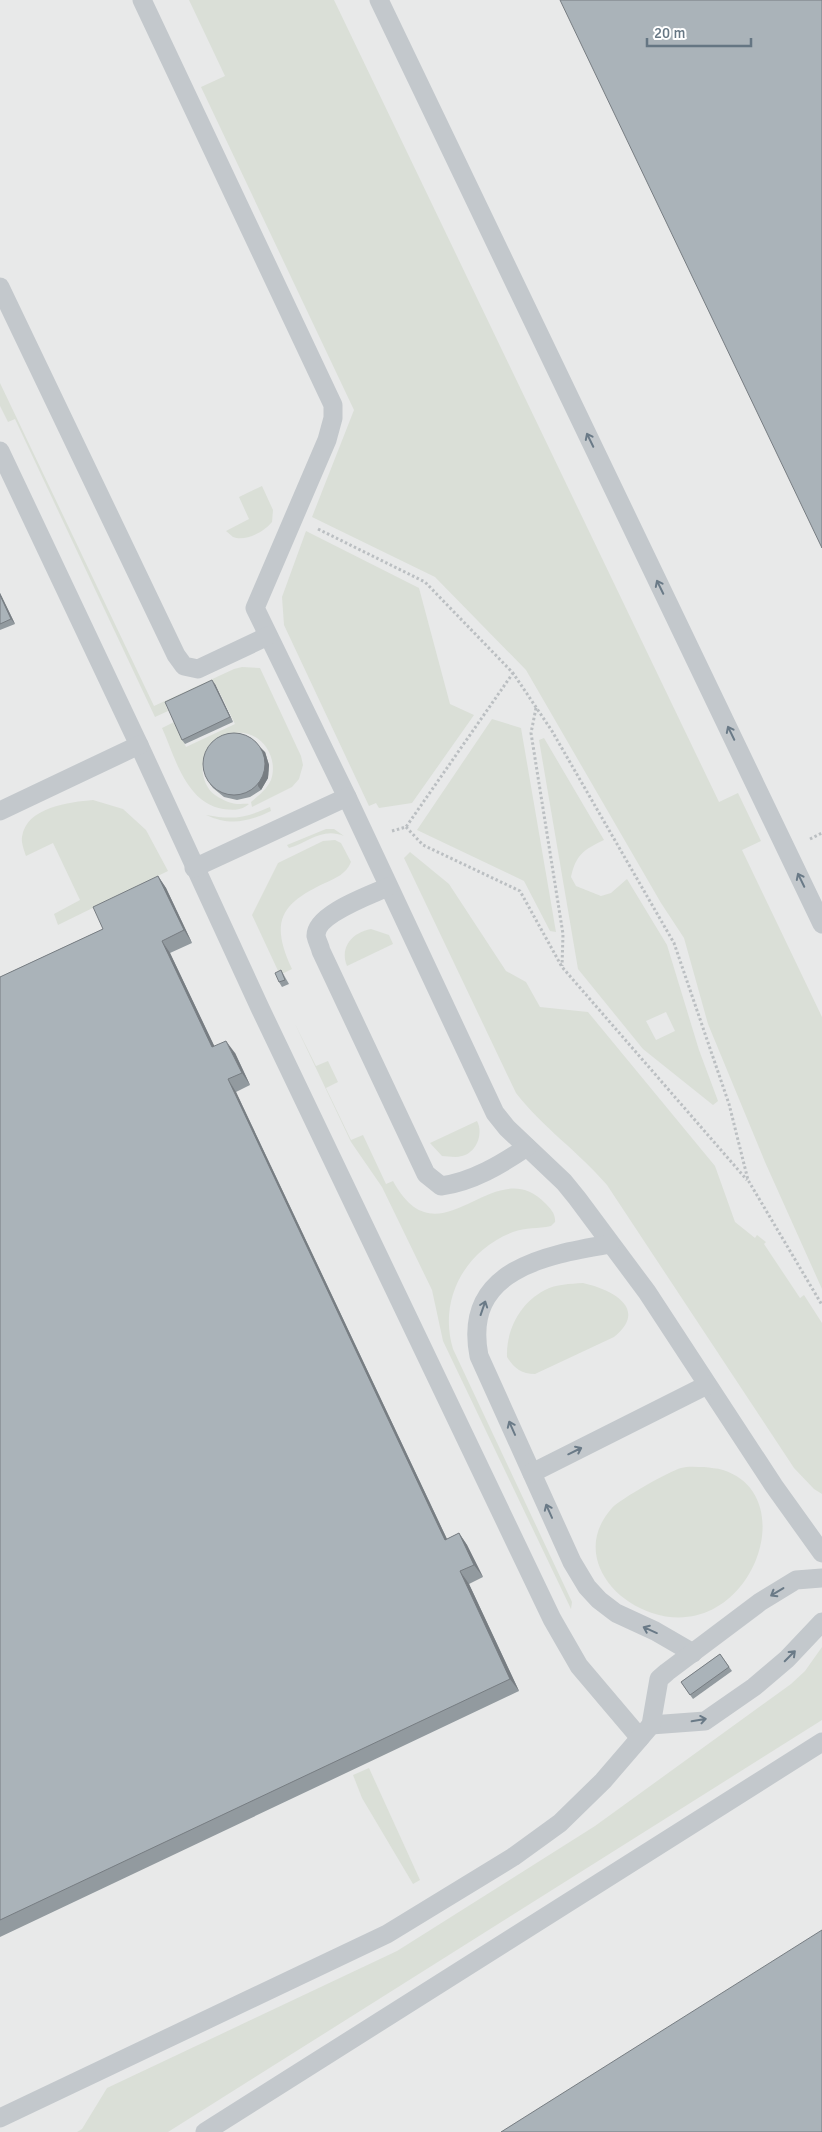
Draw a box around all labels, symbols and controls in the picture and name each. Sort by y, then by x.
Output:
scale bar [647,15,751,47]
text: 20 m [654,24,685,42]
one-way arrow [585,433,595,448]
one-way arrow [655,580,665,595]
one-way arrow [725,726,735,741]
one-way arrow [796,873,805,888]
one-way arrow [478,1300,488,1316]
one-way arrow [506,1421,516,1436]
one-way arrow [567,1446,582,1455]
one-way arrow [544,1504,553,1519]
one-way arrow [770,1587,784,1597]
one-way arrow [643,1624,658,1634]
one-way arrow [784,1650,796,1662]
one-way arrow [691,1715,707,1725]

